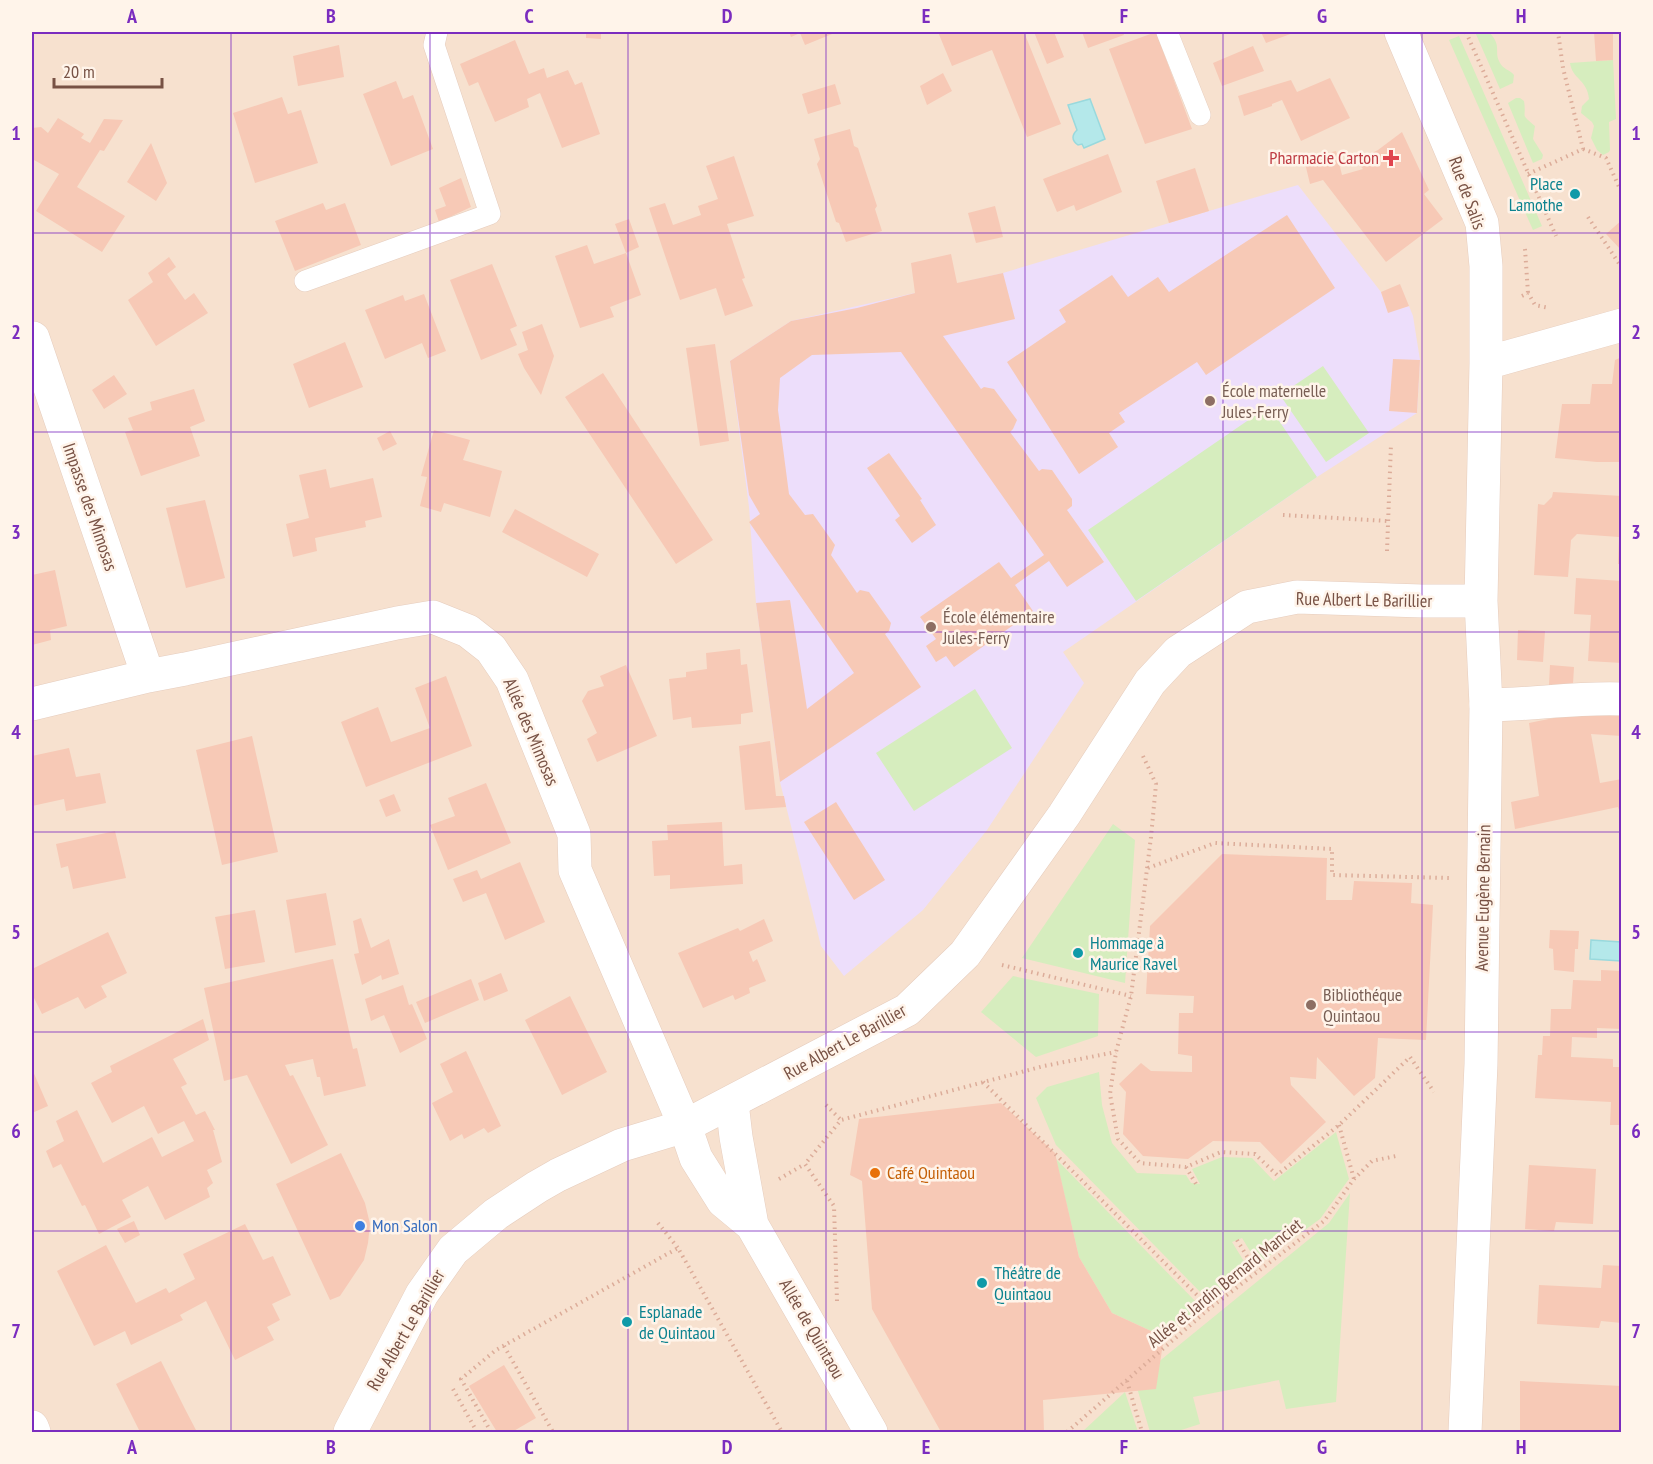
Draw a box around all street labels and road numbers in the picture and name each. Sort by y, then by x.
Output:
street label: Rue de Salis [1444,153,1491,232]
street label: Impasse des Mimosas [58,440,123,574]
street label: Rue Albert Le Barillier [1296,587,1432,612]
street label: Allée des Mimosas [498,674,564,789]
street label: Avenue Eugène Bernain [1470,824,1495,972]
street label: Rue Albert Le Barillier [780,998,910,1085]
street label: Allée et Jardin Bernard Manciet [1142,1213,1307,1352]
street label: Rue Albert Le Barillier [362,1265,450,1395]
street label: Allée de Quintaou [775,1275,850,1383]

